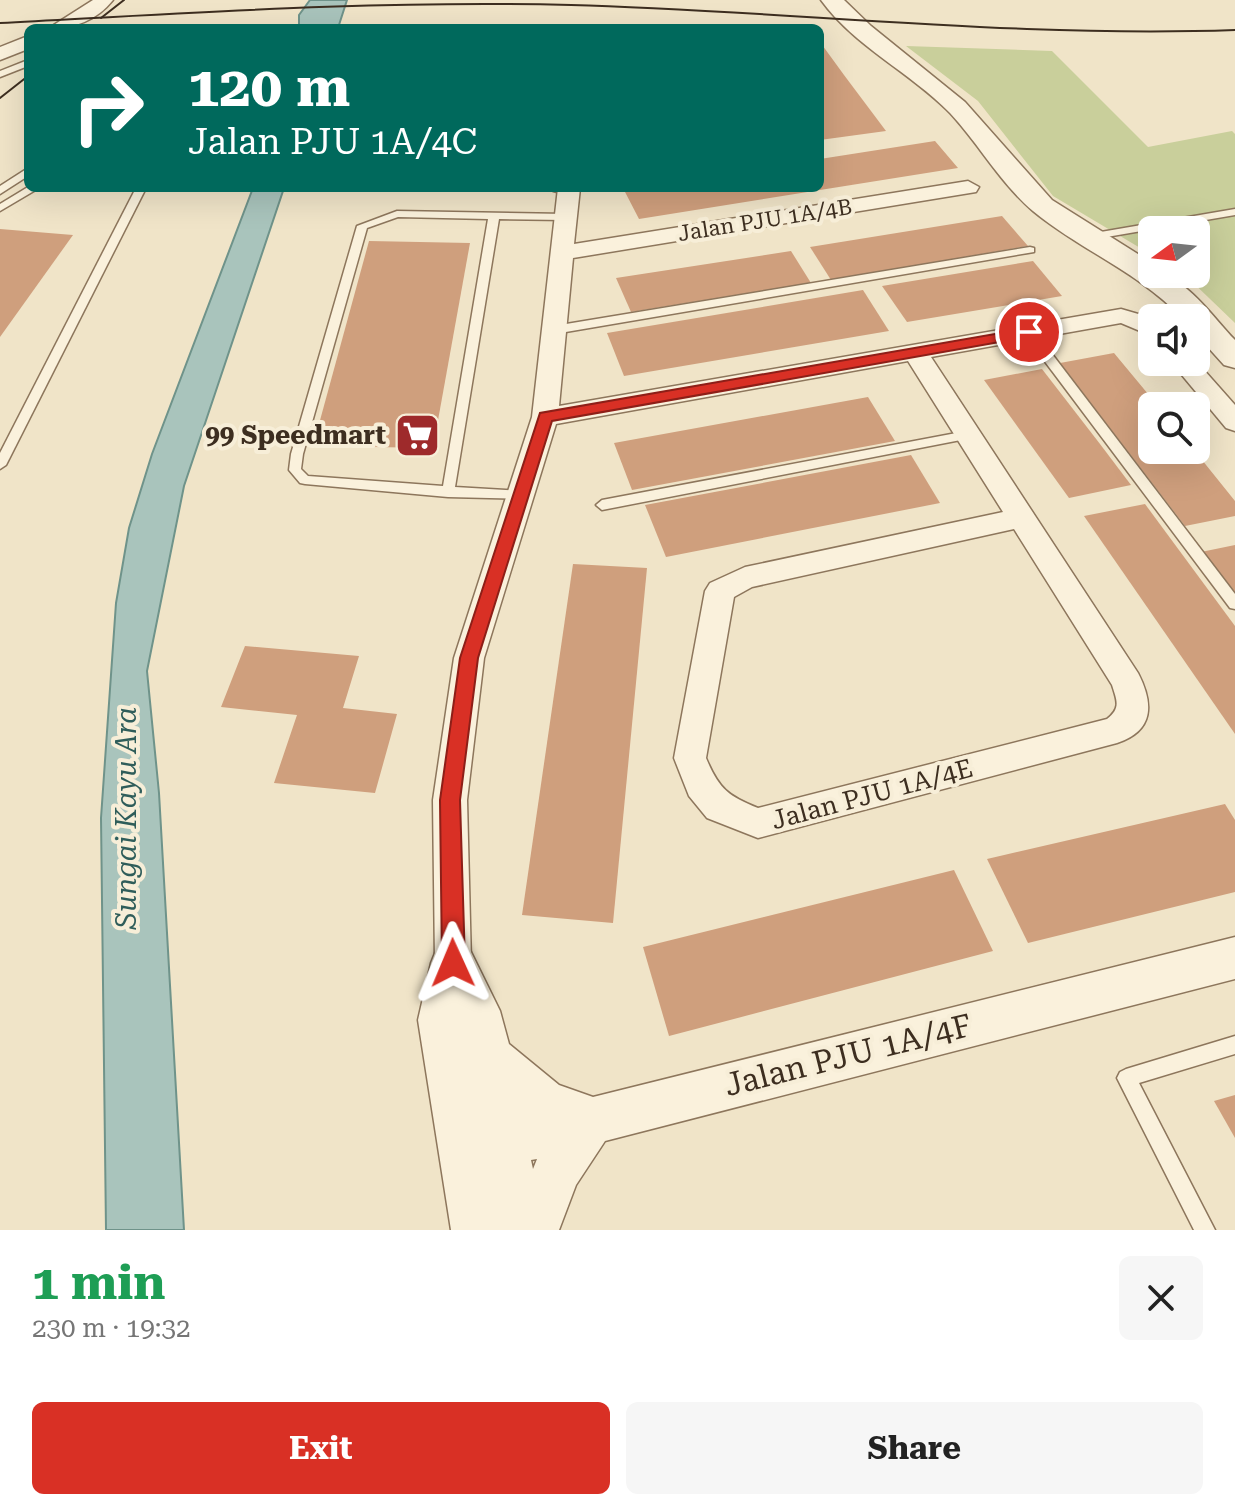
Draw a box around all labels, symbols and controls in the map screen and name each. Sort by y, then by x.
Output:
text: 120 m [188,54,350,120]
icon: right [56,56,160,160]
text: Jalan PJU 1A/4C [188,121,477,163]
street label: Jalan PJU 1A/4B [676,194,854,246]
north arrow [1138,216,1210,288]
map controls [1138,216,1210,464]
pin [995,298,1063,366]
button: sound [1138,304,1210,376]
icon: arrive [1007,310,1051,354]
button: search [1138,392,1210,464]
supermarket icon: 99 Speedmart [393,411,441,459]
place label: 99 Speedmart [205,420,386,450]
water label: Sungai Kayu Ara [110,707,143,930]
street label: Jalan PJU 1A/4E [768,753,976,835]
position arrow [411,921,495,1005]
street label: Jalan PJU 1A/4F [720,1006,976,1104]
text: 1 min [32,1255,165,1311]
button: close [1119,1256,1203,1340]
text: 230 m · 19:32 [32,1313,191,1343]
button: Exit [32,1402,610,1494]
button: Share [626,1402,1203,1494]

